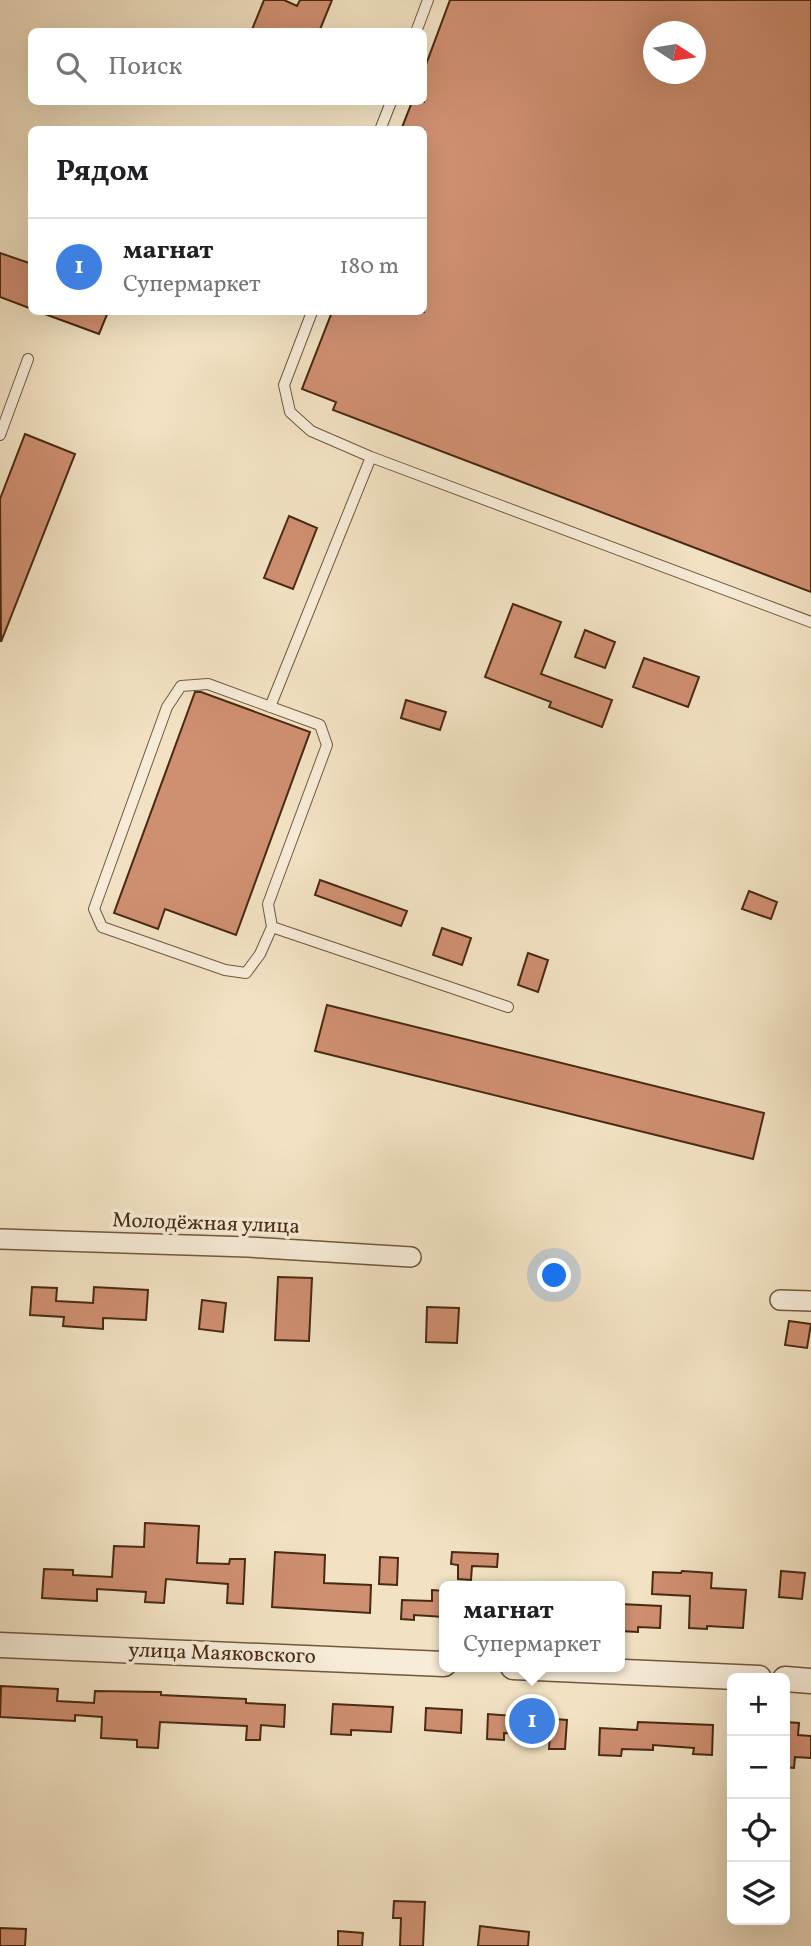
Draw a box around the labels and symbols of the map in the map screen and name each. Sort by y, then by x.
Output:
north arrow [643,21,706,84]
street label: Молодёжная улица [112,1206,300,1242]
your location [537,1258,571,1292]
street label: улица Маяковского [128,1636,316,1672]
pin: 1 [509,1695,555,1747]

